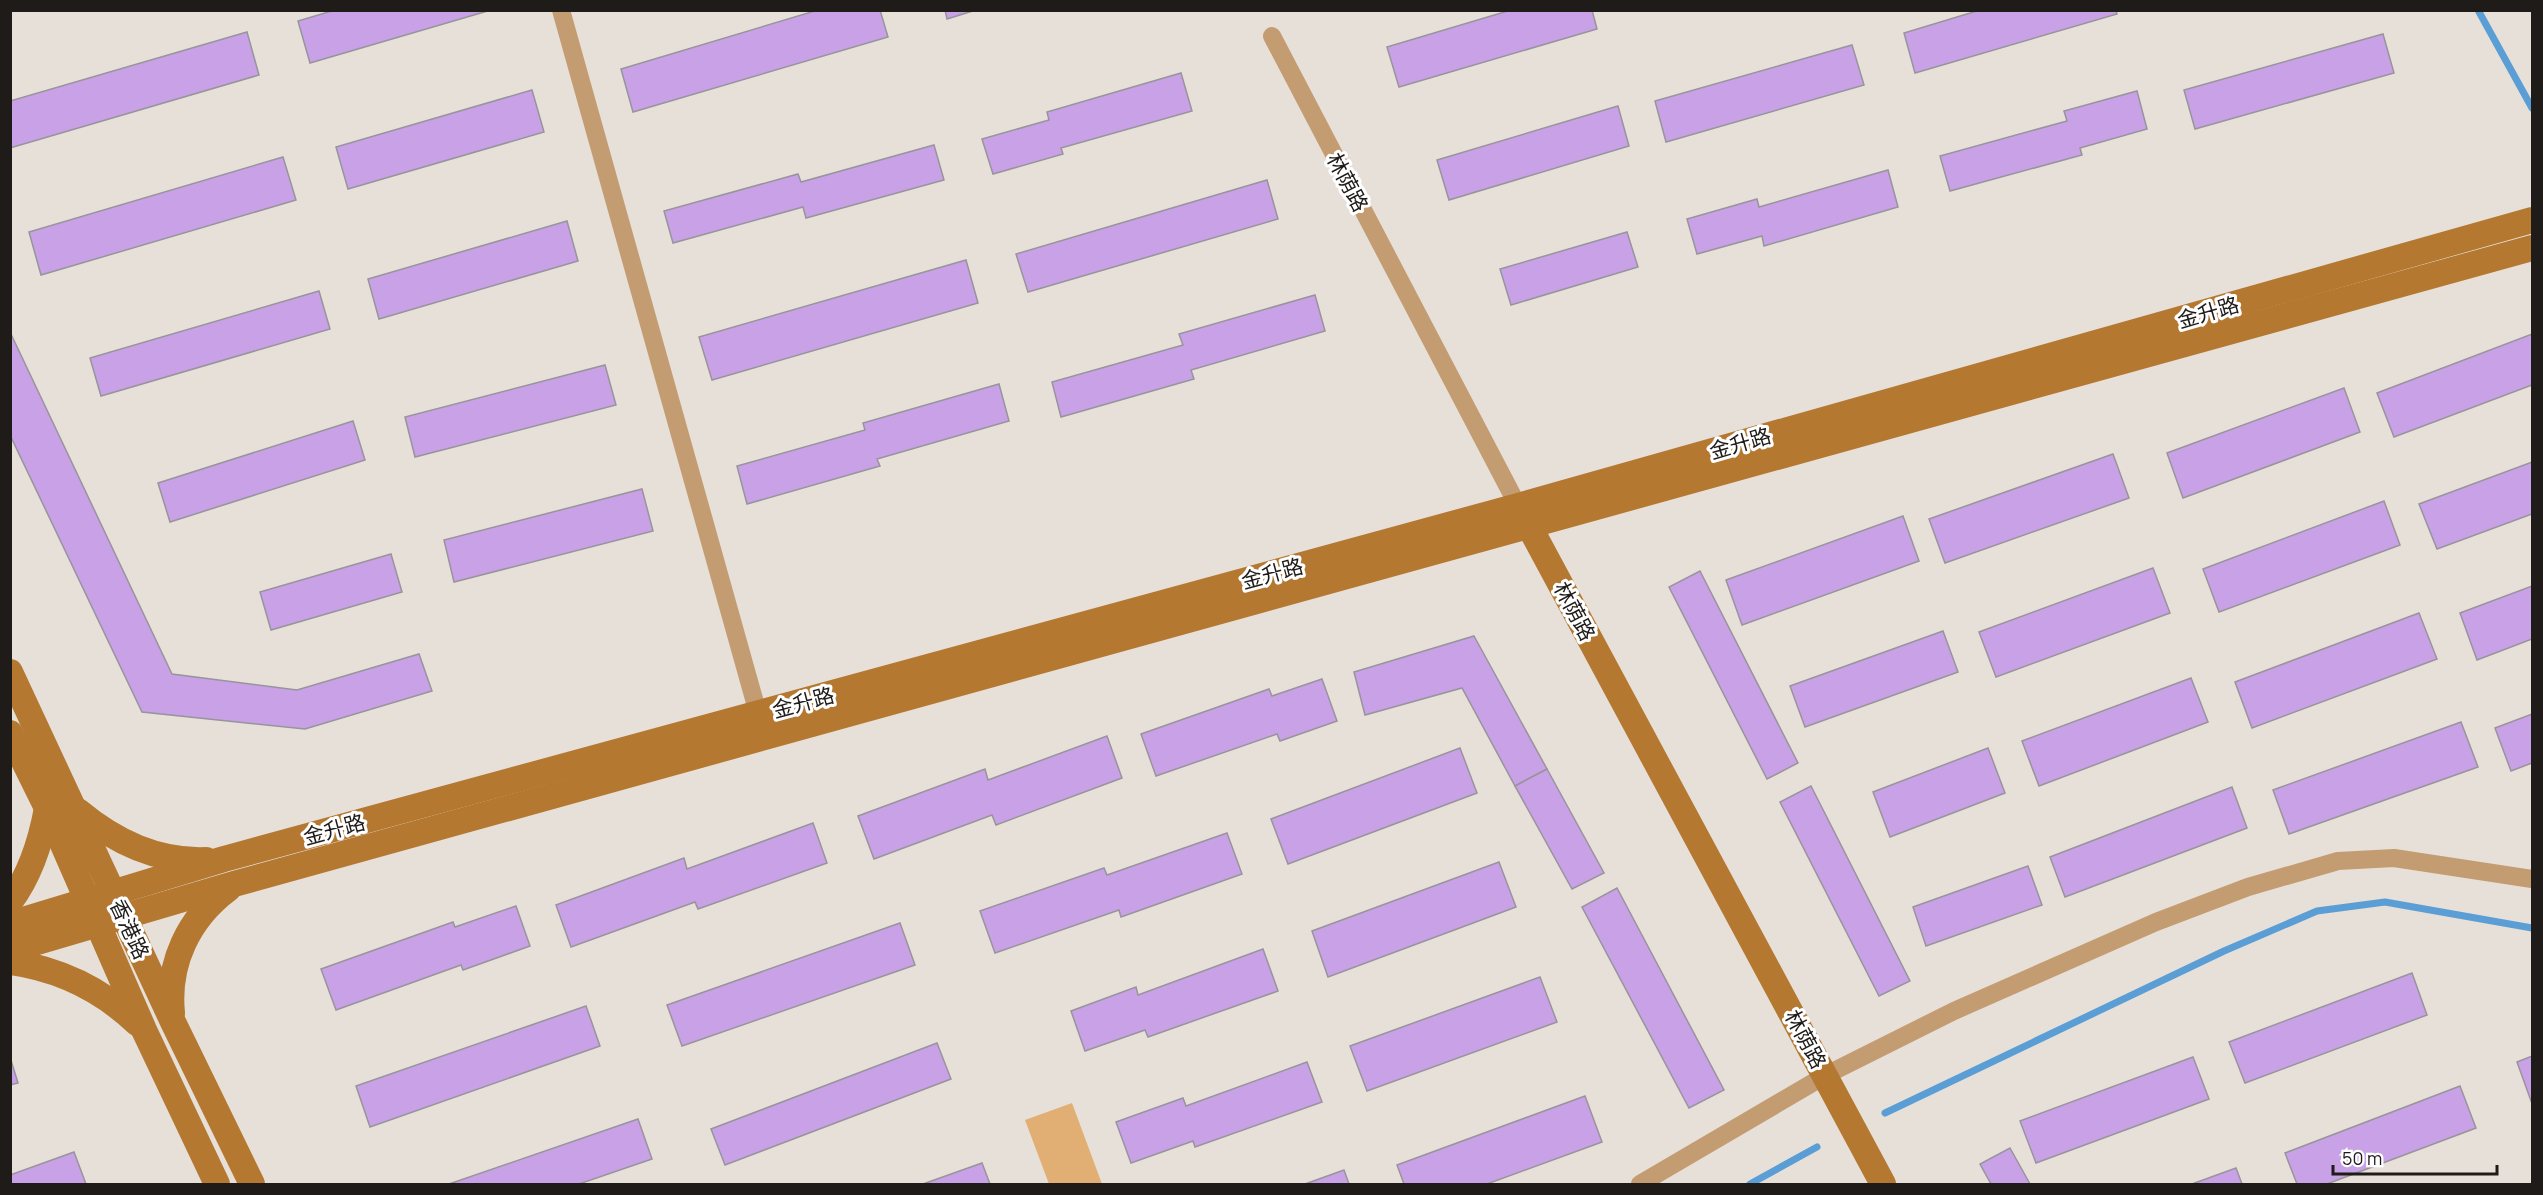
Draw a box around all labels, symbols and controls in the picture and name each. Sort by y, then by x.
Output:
street label: 林荫路 [1321,148,1375,216]
street label: 金升路 [2174,290,2242,334]
street label: 金升路 [1706,421,1774,465]
street label: 金升路 [1238,551,1306,595]
street label: 林荫路 [1548,577,1602,645]
street label: 金升路 [769,680,837,724]
street label: 金升路 [300,807,368,851]
street label: 香港路 [104,895,156,963]
street label: 林荫路 [1779,1005,1833,1073]
scale bar [2333,1138,2496,1176]
text: 50 m [2342,1146,2382,1170]

